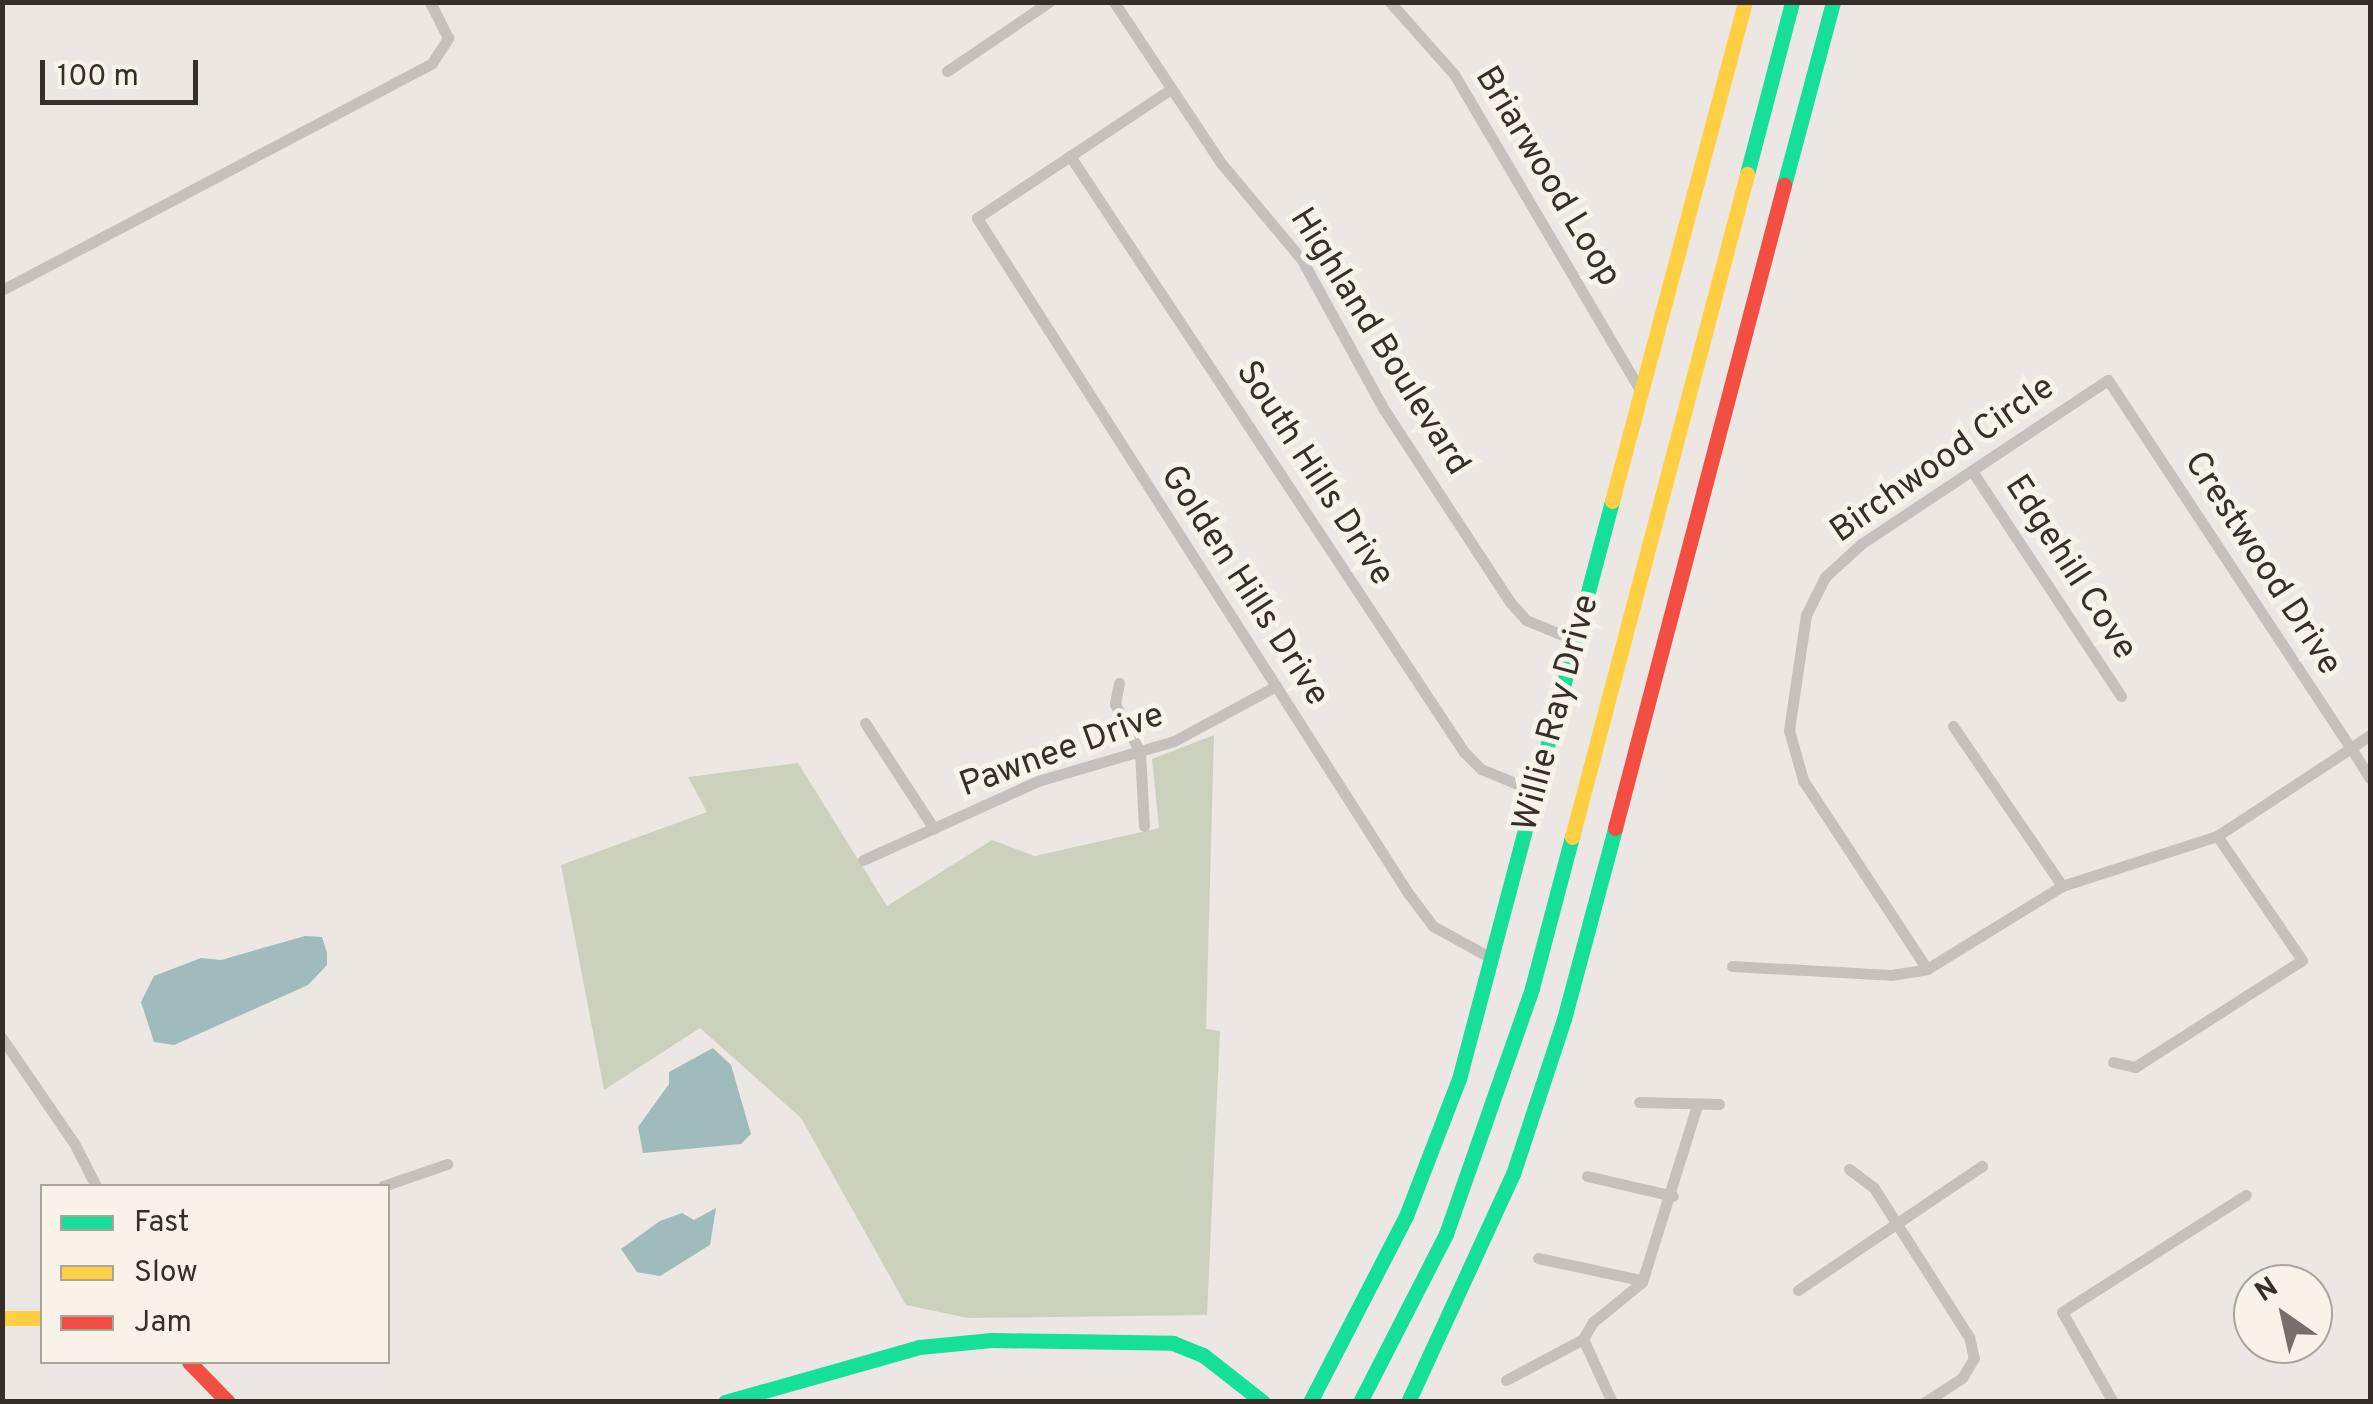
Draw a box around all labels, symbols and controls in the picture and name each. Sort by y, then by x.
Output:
scale bar [45,40,202,102]
text: 100 m [57,59,139,96]
street label: Briarwood Loop [1465,59,1629,295]
street label: Highland Boulevard [1280,201,1478,483]
street label: South Hills Drive [1226,354,1402,594]
street label: Birchwood Circle [1823,367,2063,553]
street label: Crestwood Drive [2174,444,2350,684]
street label: Golden Hills Drive [1150,458,1338,714]
street label: Edgehill Cove [1995,468,2145,668]
street label: Willie Ray Drive [1505,590,1609,836]
street label: Pawnee Drive [954,695,1170,807]
legend [40,1184,390,1364]
text: Fast [134,1205,189,1242]
text: Slow [134,1255,198,1292]
north arrow [2233,1264,2333,1364]
text: N [2249,1270,2286,1311]
text: Jam [134,1305,192,1342]

